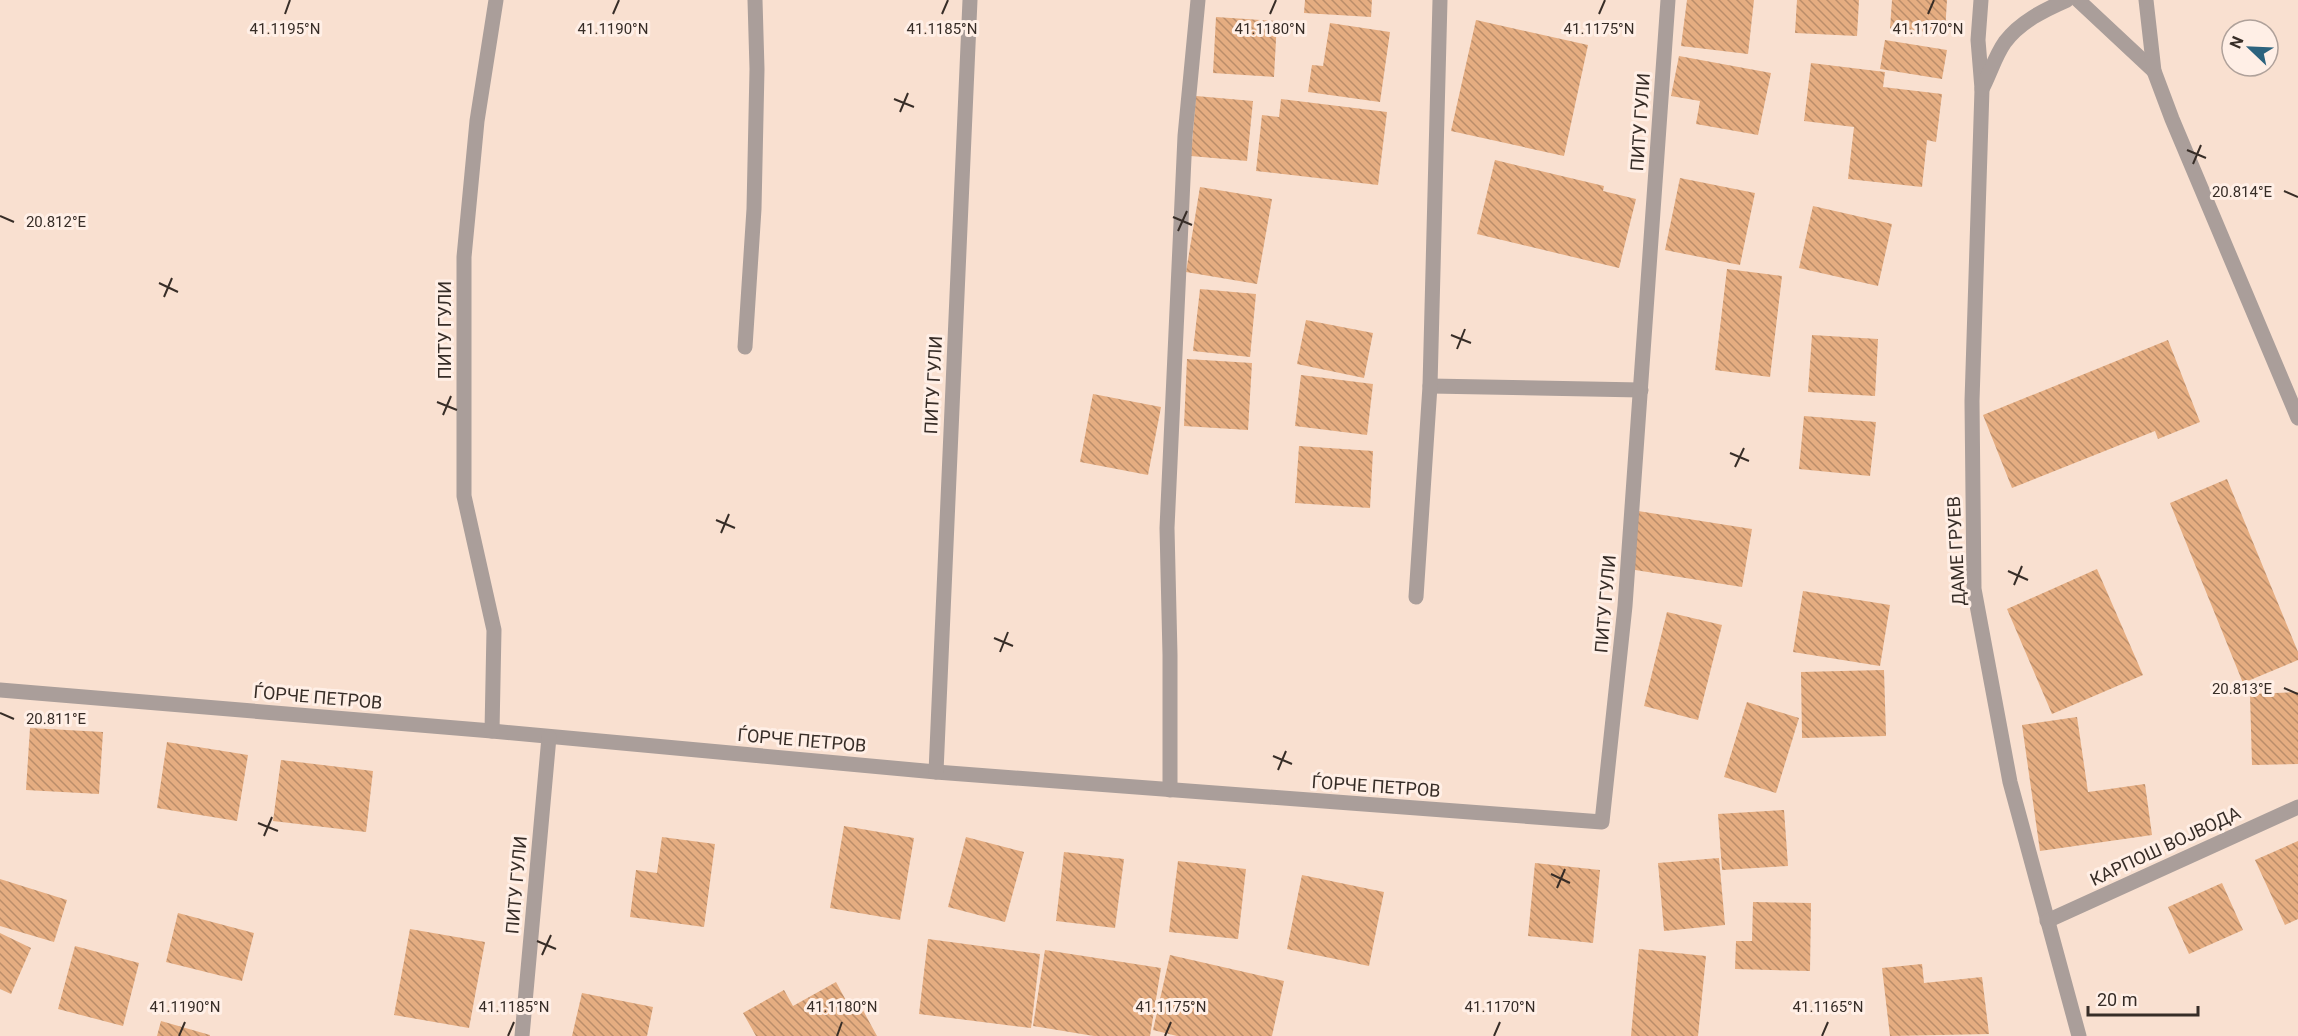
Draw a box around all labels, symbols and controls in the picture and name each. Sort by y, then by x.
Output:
north arrow [2220,18,2280,78]
text: 41.1195°N [250,20,320,38]
text: 41.1190°N [578,20,648,38]
text: 41.1185°N [907,20,977,38]
text: 41.1180°N [1235,20,1305,38]
text: 41.1175°N [1564,20,1634,38]
text: 41.1170°N [1893,20,1963,38]
text: N [2226,33,2248,51]
street label: ПИТУ ГУЛИ [1626,72,1654,172]
text: 20.814°E [2212,183,2273,201]
text: 20.812°E [26,213,87,231]
street label: ПИТУ ГУЛИ [434,281,455,379]
street label: ПИТУ ГУЛИ [920,335,946,435]
street label: ДАМЕ ГРУЕВ [1943,496,1969,606]
street label: ПИТУ ГУЛИ [1590,554,1620,654]
text: 20.813°E [2212,680,2273,698]
street label: ЃОРЧЕ ПЕТРОВ [253,681,383,713]
text: 20.811°E [26,710,87,728]
street label: ЃОРЧЕ ПЕТРОВ [737,724,867,756]
street label: ЃОРЧЕ ПЕТРОВ [1311,771,1441,801]
street label: КАРПОШ ВОЈВОДА [2086,802,2244,890]
street label: ПИТУ ГУЛИ [501,835,531,935]
scale bar [2088,979,2198,1017]
text: 20 m [2097,989,2137,1010]
text: 41.1190°N [150,998,220,1016]
text: 41.1185°N [479,998,549,1016]
text: 41.1180°N [807,998,877,1016]
text: 41.1175°N [1136,998,1206,1016]
text: 41.1170°N [1465,998,1535,1016]
text: 41.1165°N [1793,998,1863,1016]

